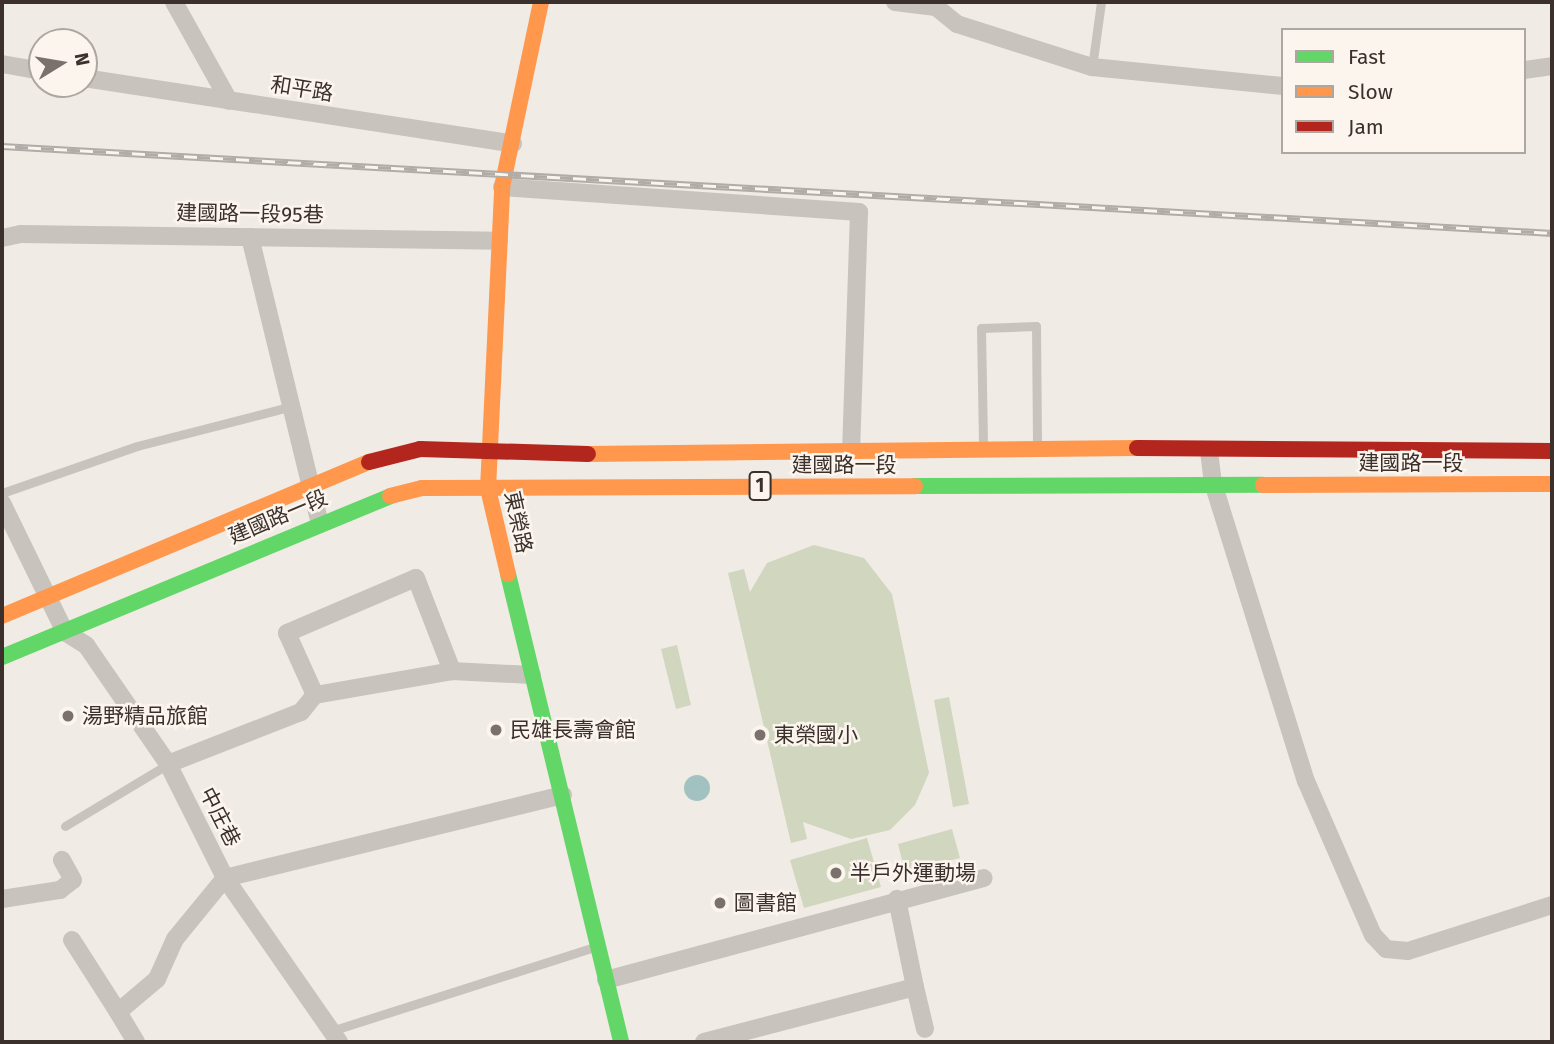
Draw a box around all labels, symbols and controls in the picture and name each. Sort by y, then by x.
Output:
north arrow [28,28,98,98]
legend [1281,28,1526,154]
text: Fast [1348,44,1386,70]
text: N [70,51,95,68]
street label: 和平路 [269,72,335,106]
text: Slow [1348,79,1393,105]
text: Jam [1348,114,1384,140]
street label: 建國路一段95巷 [176,200,324,228]
street label: 建國路一段 [1359,450,1463,476]
street label: 建國路一段 [792,452,896,478]
road number: 1 [748,471,772,502]
street label: 建國路一段 [225,485,331,549]
street label: 東榮路 [499,489,537,555]
place label: 湯野精品旅館 [82,703,208,729]
marker: 湯野精品旅館 [60,708,76,724]
place label: 民雄長壽會館 [510,717,636,743]
marker: 民雄長壽會館 [488,722,504,738]
place label: 東榮國小 [774,722,858,748]
marker: 東榮國小 [752,727,768,743]
street label: 中庄巷 [194,783,246,851]
place label: 半戶外運動場 [850,860,976,886]
marker: 半戶外運動場 [828,865,844,881]
place label: 圖書館 [734,890,797,916]
marker: 圖書館 [712,895,728,911]

